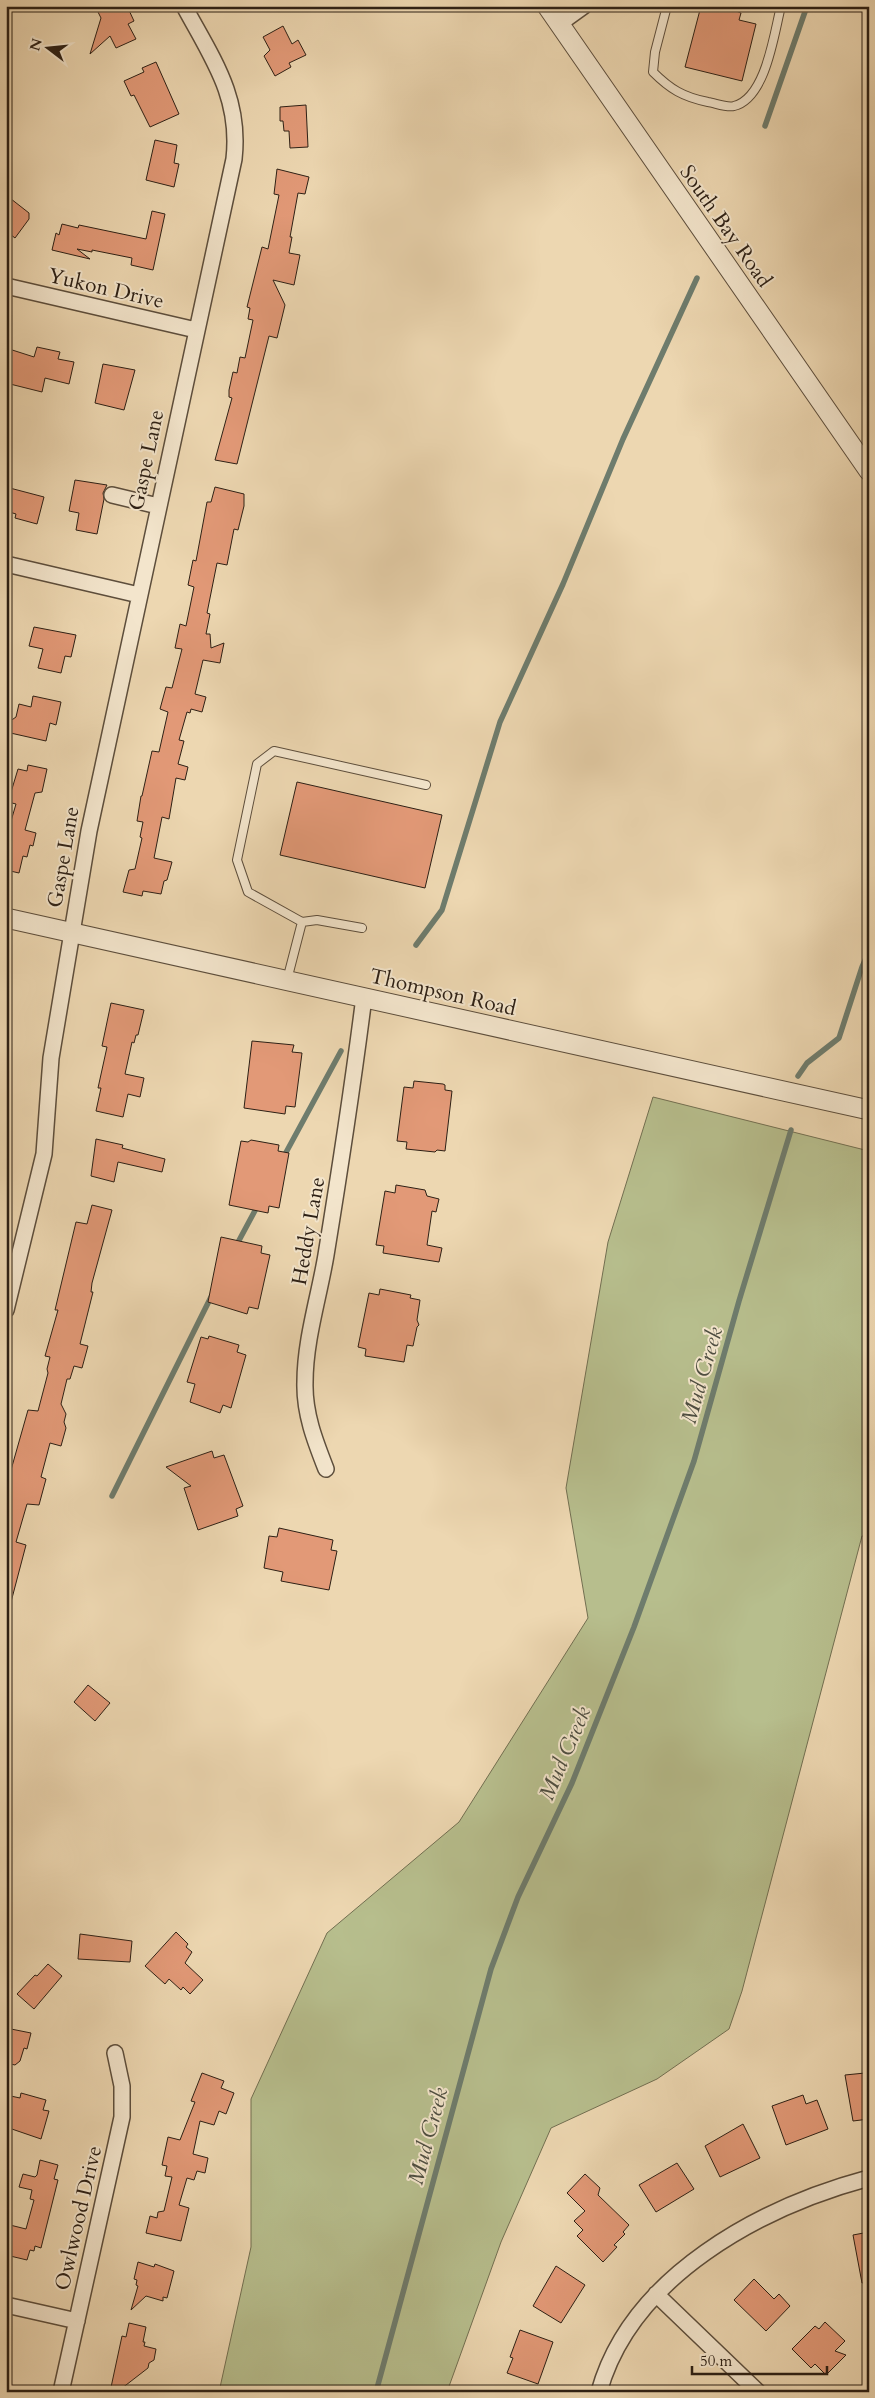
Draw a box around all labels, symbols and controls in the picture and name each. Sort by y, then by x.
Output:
north arrow [22,22,72,72]
text: N [25,36,47,53]
street label: South Bay Road [673,159,779,293]
street label: Yukon Drive [45,261,167,316]
street label: Gaspe Lane [122,407,171,513]
street label: Gaspe Lane [40,804,87,910]
street label: Thompson Road [367,962,519,1023]
street label: Heddy Lane [285,1175,332,1287]
water label: Mud Creek [674,1323,730,1427]
water label: Mud Creek [532,1702,598,1805]
water label: Mud Creek [401,2084,455,2188]
street label: Owlwood Drive [48,2143,109,2293]
scale bar [692,2343,828,2375]
text: 50 m [700,2351,732,2371]

